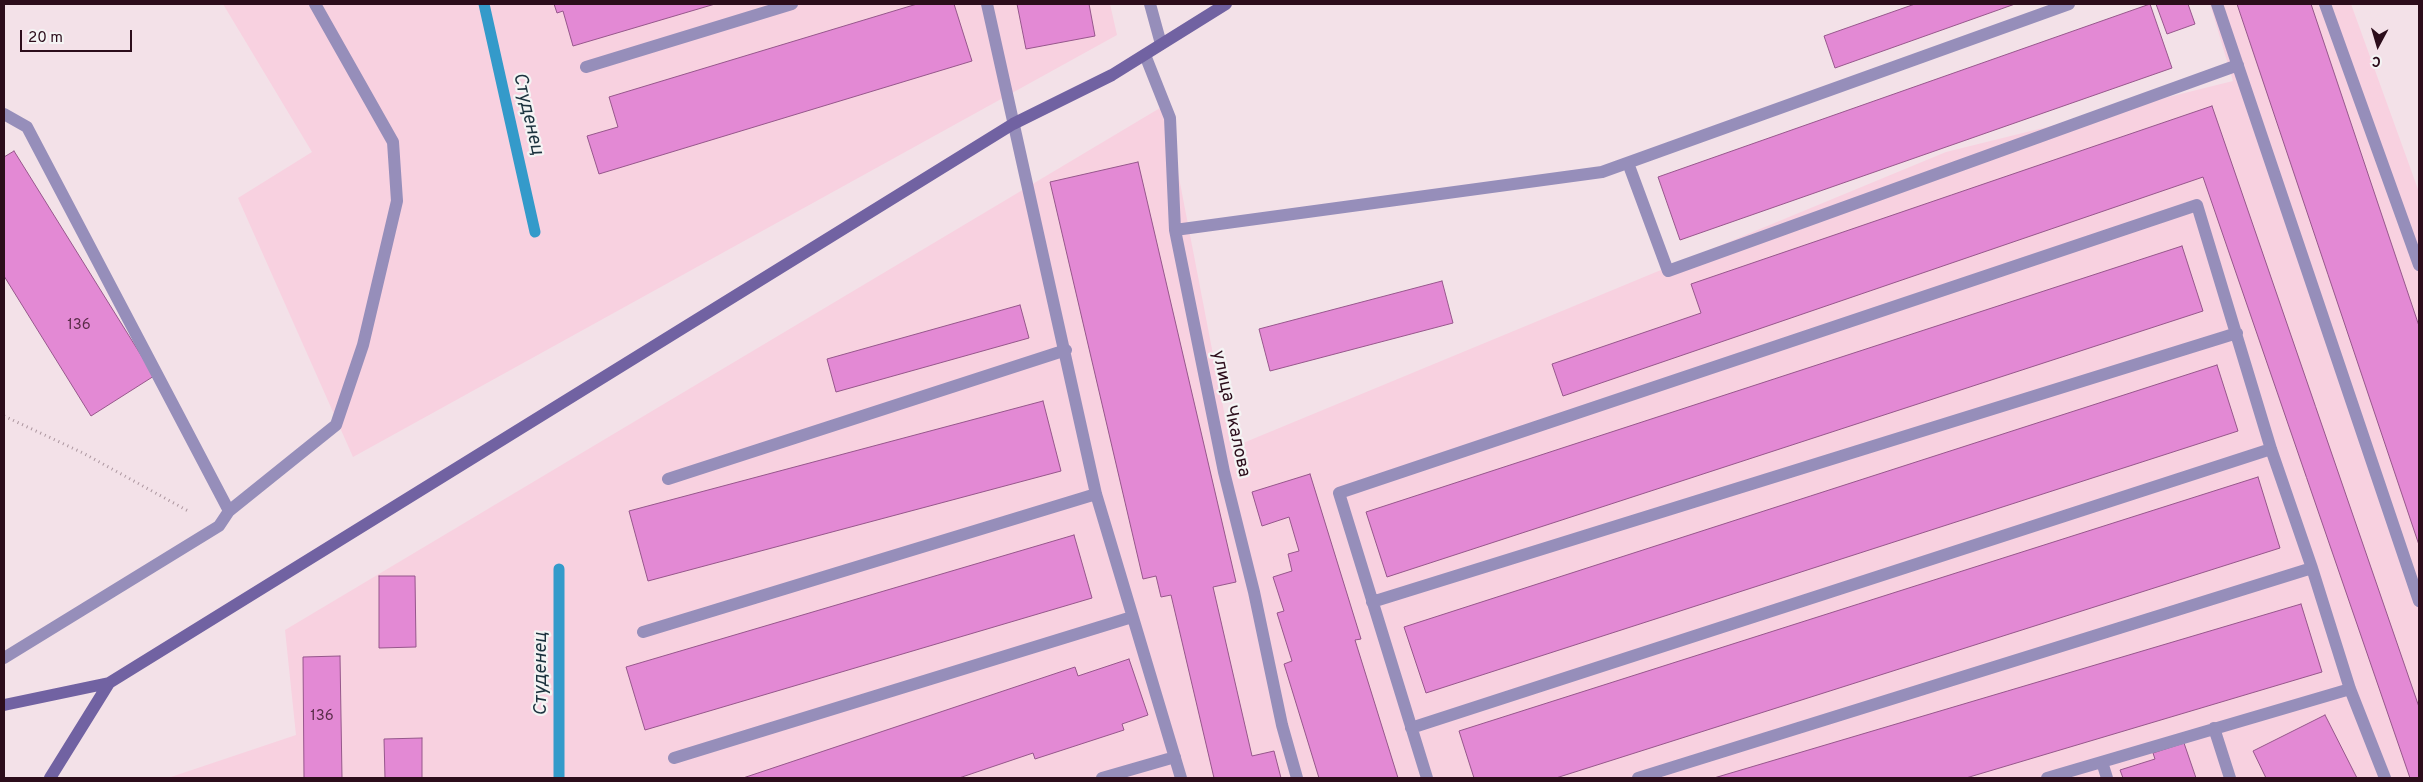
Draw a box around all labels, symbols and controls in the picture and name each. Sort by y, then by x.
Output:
scale bar [22,20,135,52]
north arrow [2353,20,2403,70]
text: 20 m [28,29,63,48]
text: С [2371,51,2382,69]
water label: Студенец [506,71,548,157]
house number: 136 [67,317,91,335]
street label: улица Чкалова [1206,349,1254,479]
water label: Студенец [531,632,553,716]
house number: 136 [310,708,334,726]

